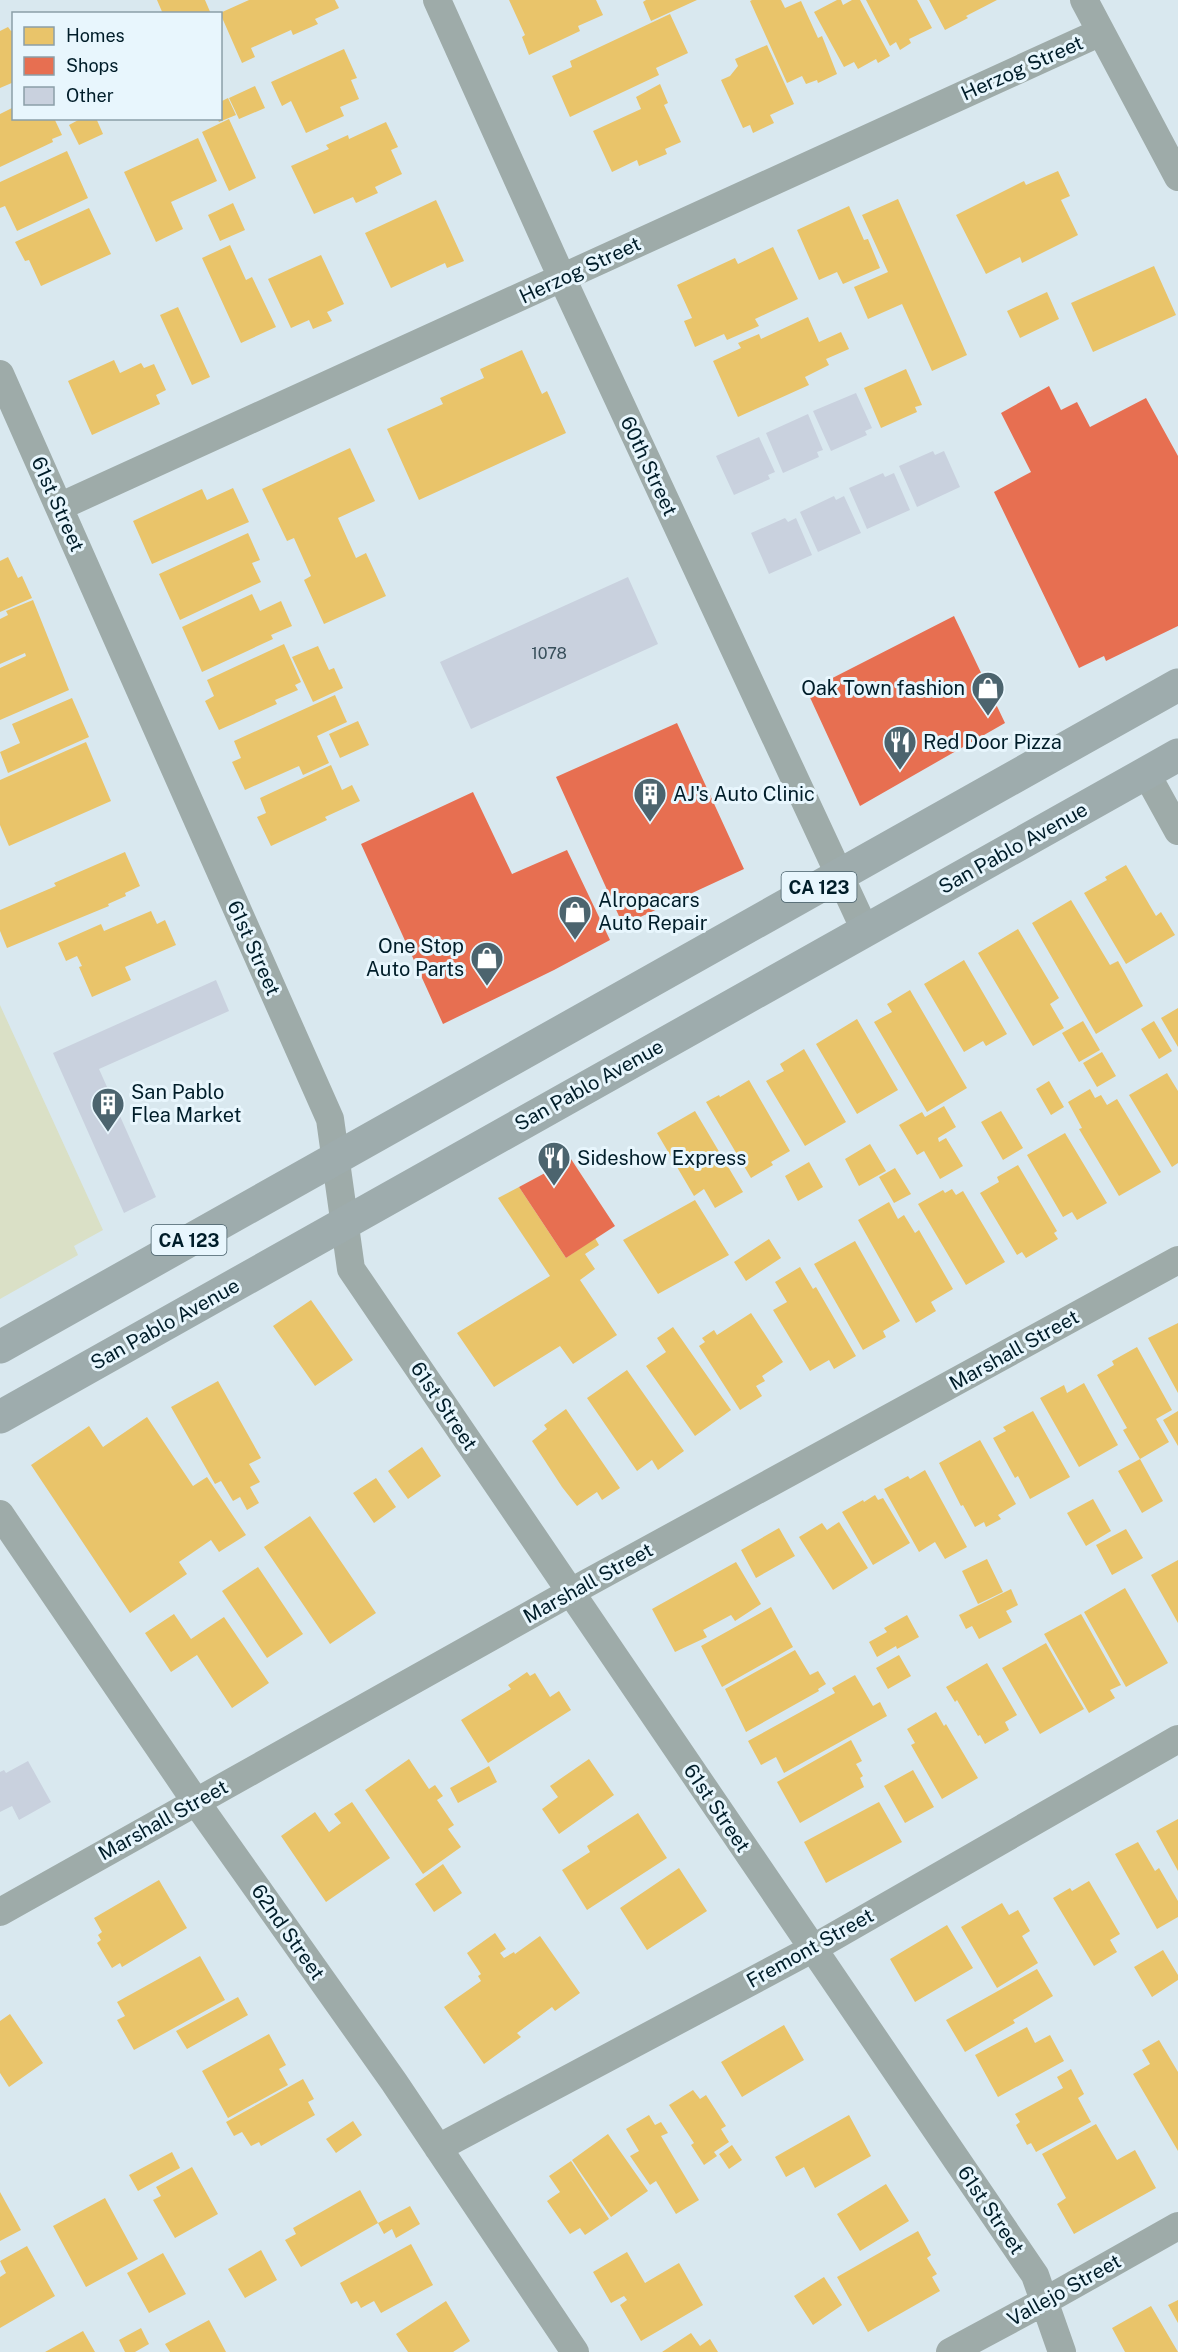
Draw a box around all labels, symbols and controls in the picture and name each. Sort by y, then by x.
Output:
legend [12,12,222,120]
text: Homes [66,25,125,46]
street label: Herzog Street [957,30,1087,106]
text: Shops [66,55,118,76]
text: Other [66,85,114,106]
street label: Herzog Street [516,231,644,309]
street label: 60th Street [615,412,683,520]
street label: 61st Street [26,453,90,555]
house number: 1078 [531,644,567,663]
shop icon: Oak Town fashion [970,670,1006,717]
place label: Oak Town fashion [801,676,965,700]
restaurant icon: Red Door Pizza [882,724,918,771]
place label: Red Door Pizza [923,730,1062,754]
building icon: AJ's Auto Clinic [632,776,668,823]
place label: AJ's Auto Clinic [673,782,815,806]
street label: San Pablo Avenue [934,797,1092,899]
road number: CA 123 [782,872,856,902]
place label: Alropacars Auto Repair [598,888,708,935]
shop icon: Alropacars Auto Repair [557,894,593,941]
street label: 61st Street [222,897,286,999]
place label: One Stop Auto Parts [366,934,464,981]
shop icon: One Stop Auto Parts [469,940,505,987]
street label: San Pablo Avenue [510,1034,668,1136]
place label: San Pablo Flea Market [131,1080,242,1127]
building icon: San Pablo Flea Market [90,1086,126,1133]
restaurant icon: Sideshow Express [536,1140,572,1187]
place label: Sideshow Express [577,1146,746,1170]
road number: CA 123 [152,1225,226,1255]
street label: San Pablo Avenue [86,1273,244,1375]
street label: Marshall Street [945,1305,1083,1395]
street label: 61st Street [406,1357,482,1455]
street label: Marshall Street [519,1538,657,1628]
street label: 61st Street [679,1759,755,1857]
street label: Marshall Street [94,1775,232,1865]
street label: 62nd Street [246,1880,330,1984]
street label: Fremont Street [742,1903,878,1993]
street label: 61st Street [953,2161,1029,2259]
street label: Vallejo Street [1003,2249,1125,2331]

